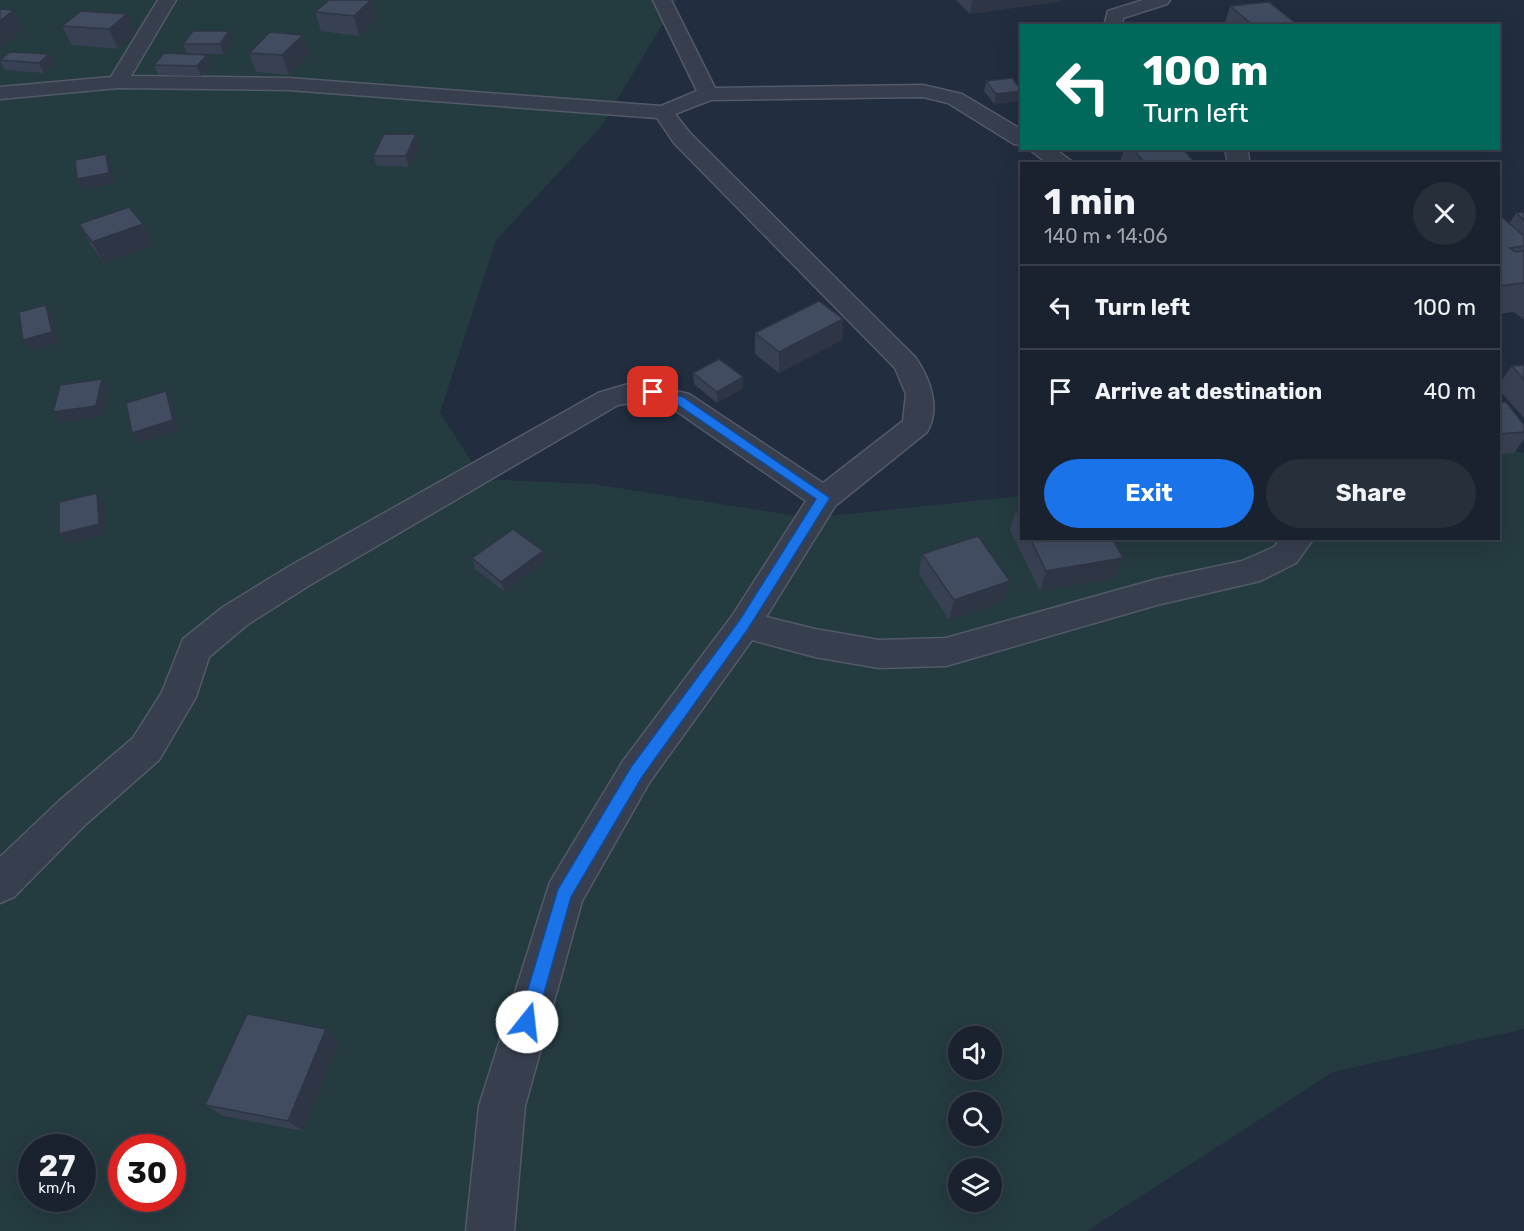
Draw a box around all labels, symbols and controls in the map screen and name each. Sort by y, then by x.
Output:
text: 100 m [1143,46,1268,96]
icon: left [1044,48,1122,126]
text: Turn left [1143,97,1248,129]
text: 1 min [1044,180,1136,223]
button: close [1413,182,1476,245]
text: 140 m · 14:06 [1044,224,1168,248]
icon: left [1044,291,1077,324]
text: Turn left [1095,294,1190,321]
text: 100 m [1414,294,1476,321]
pin [627,366,678,417]
icon: arrive [636,375,669,408]
icon: arrive [1044,375,1077,408]
text: Arrive at destination [1095,378,1322,405]
text: 40 m [1423,378,1476,405]
button: Exit [1044,459,1254,528]
button: Share [1266,459,1476,528]
position arrow [495,990,559,1054]
map controls [948,1026,1002,1212]
button: sound [948,1026,1002,1080]
button: search [948,1092,1002,1146]
speed limit sign: 30 [108,1134,186,1212]
text: 27 [39,1148,75,1184]
button: layers [948,1158,1002,1212]
text: km/h [38,1179,76,1197]

